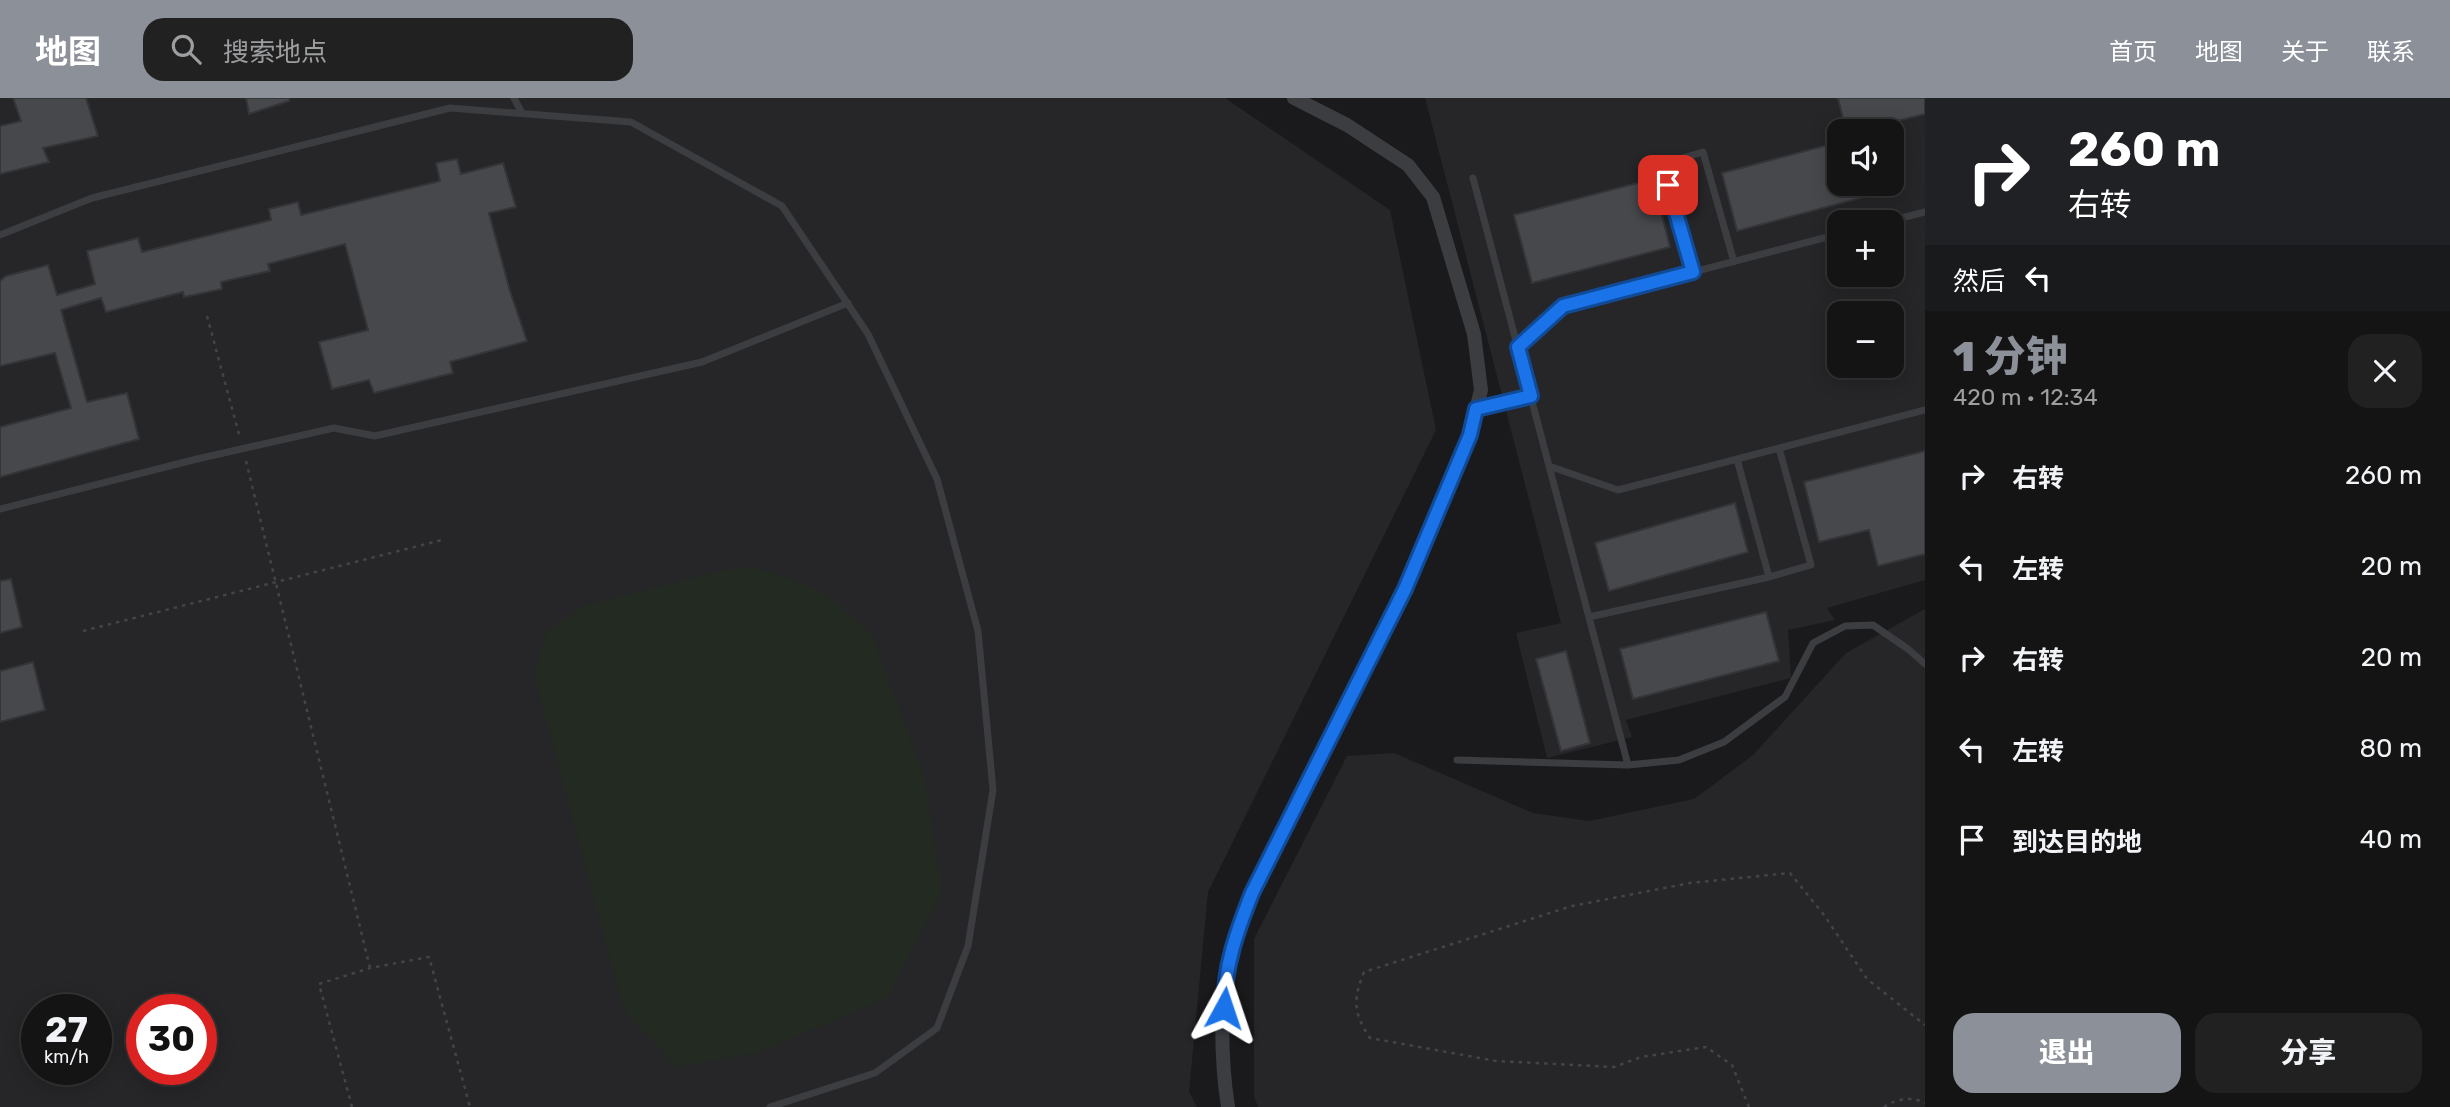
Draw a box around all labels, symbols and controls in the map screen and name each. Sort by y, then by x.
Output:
search box [143,18,633,81]
icon: search [167,30,205,68]
text: 地图 [35,32,101,71]
text: 搜索地点 [223,37,327,68]
text: 首页 [2109,38,2157,66]
text: 地图 [2195,38,2243,66]
text: 关于 [2281,38,2329,66]
text: 联系 [2367,38,2415,66]
map controls [1827,119,1904,378]
button: sound [1827,119,1904,196]
text: 260 m [2068,120,2220,178]
icon: right [1953,126,2044,217]
pin [1638,155,1698,215]
icon: arrive [1649,166,1687,204]
text: 右转 [2068,186,2132,224]
button: + [1827,210,1904,287]
icon: left [2019,259,2057,297]
text: 然后 [1953,266,2005,297]
button: − [1827,301,1904,378]
text: 1 分钟 [1953,332,2068,382]
button: close [2348,334,2422,408]
text: 420 m · 12:34 [1953,383,2098,411]
icon: right [1953,457,1991,495]
text: 260 m [2345,460,2422,491]
text: 右转 [2012,463,2064,494]
icon: left [1953,548,1991,586]
text: 20 m [2361,551,2422,582]
text: 左转 [2012,554,2064,585]
icon: right [1953,639,1991,677]
text: 20 m [2361,642,2422,673]
text: 右转 [2012,645,2064,676]
icon: left [1953,730,1991,768]
text: 80 m [2359,733,2422,764]
text: 左转 [2012,736,2064,767]
icon: arrive [1953,821,1991,859]
text: 40 m [2360,824,2422,855]
text: 到达目的地 [2012,827,2142,858]
position arrow [1187,971,1261,1045]
speed limit sign: 30 [126,994,217,1085]
text: 27 [45,1009,88,1051]
button: 退出 [1953,1013,2181,1093]
button: 分享 [2195,1013,2422,1093]
text: km/h [44,1046,89,1068]

